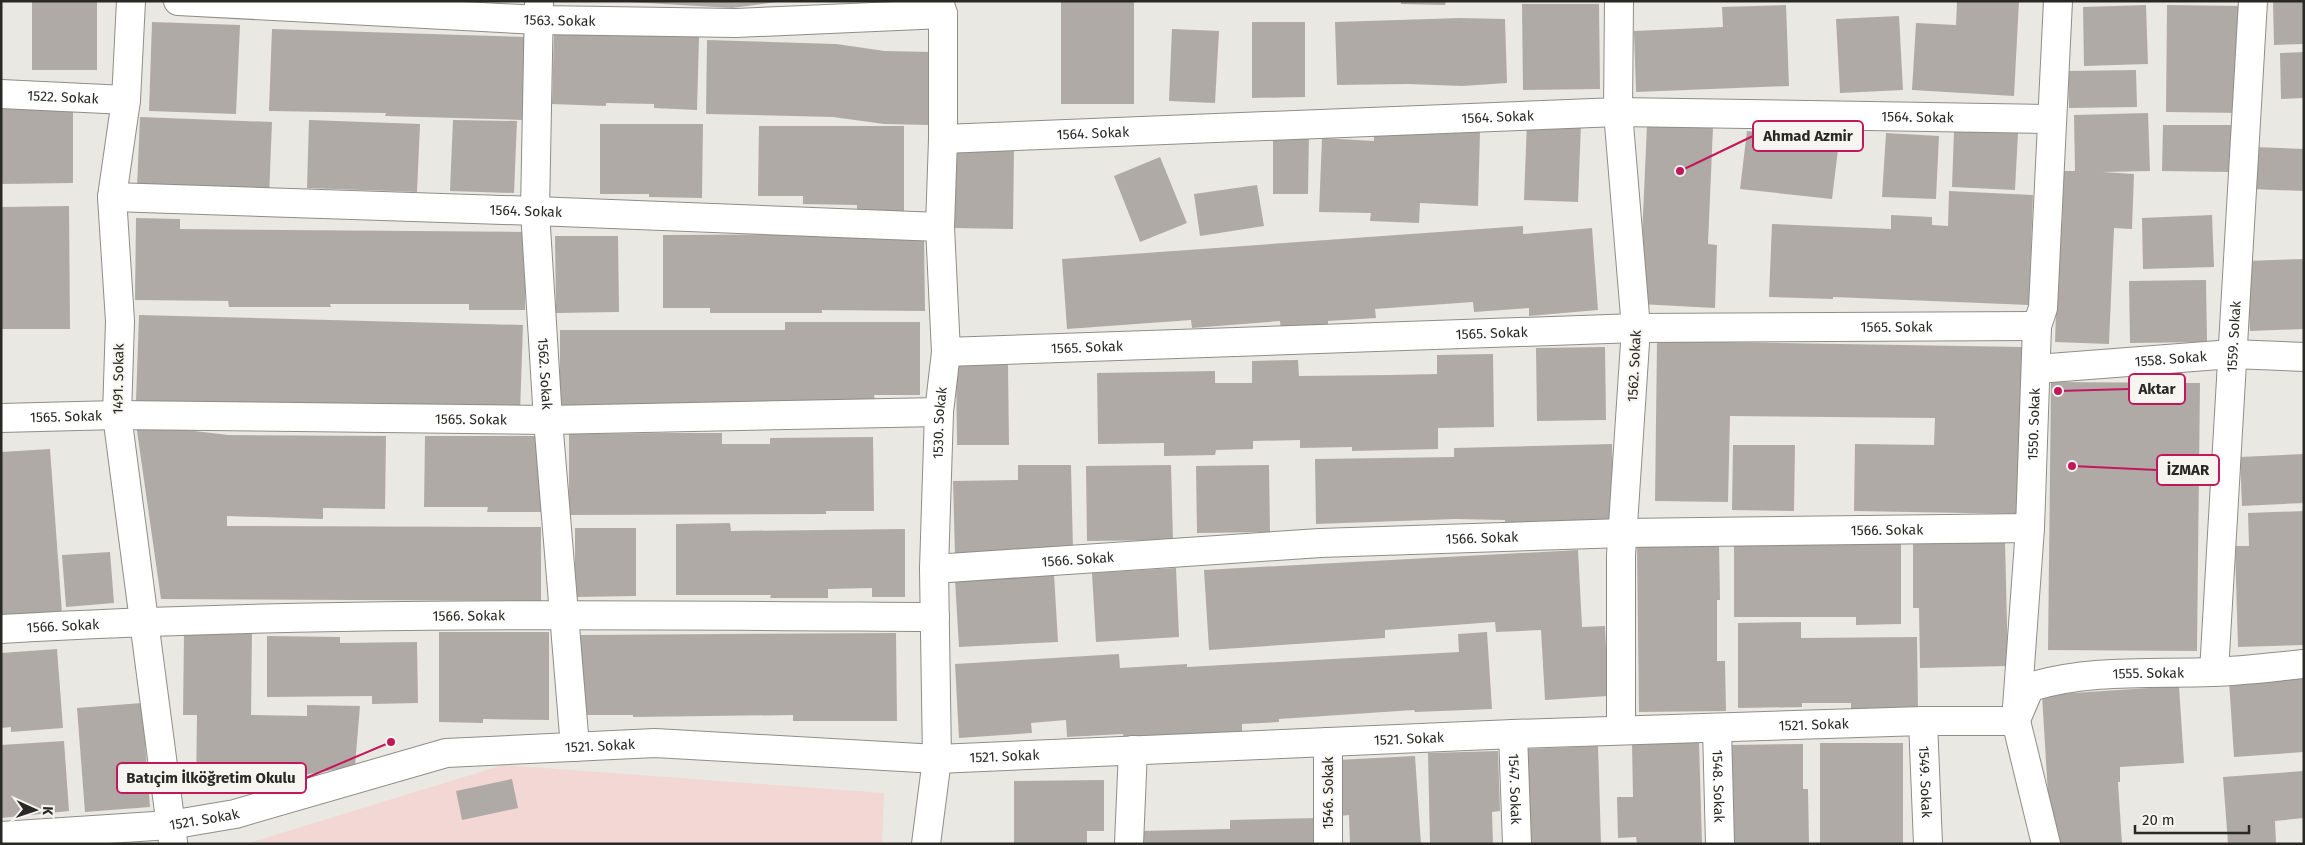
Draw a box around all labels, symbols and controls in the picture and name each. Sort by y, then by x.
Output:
street label: 1563. Sokak [523,11,596,30]
street label: 1522. Sokak [27,87,100,108]
street label: 1564. Sokak [1461,107,1535,127]
street label: 1564. Sokak [1881,108,1955,126]
callout: Ahmad Azmir [1753,121,1863,151]
street label: 1564. Sokak [1056,124,1130,143]
text: Ahmad Azmir [1762,127,1854,145]
street label: 1564. Sokak [489,201,563,221]
street label: 1559. Sokak [2223,299,2245,373]
street label: 1565. Sokak [1860,319,1934,336]
street label: 1565. Sokak [1455,324,1529,343]
street label: 1562. Sokak [1624,329,1645,402]
street label: 1562. Sokak [534,337,555,411]
street label: 1565. Sokak [1051,338,1124,357]
street label: 1491. Sokak [109,343,128,415]
street label: 1558. Sokak [2134,348,2208,370]
callout: Aktar [2129,374,2185,404]
text: Aktar [2138,380,2176,398]
street label: 1530. Sokak [930,385,951,459]
street label: 1550. Sokak [2024,387,2044,461]
street label: 1565. Sokak [30,407,103,426]
street label: 1565. Sokak [435,411,508,429]
callout: İZMAR [2157,455,2219,485]
text: İZMAR [2167,461,2210,479]
street label: 1566. Sokak [1850,521,1924,539]
street label: 1566. Sokak [1445,528,1519,548]
street label: 1566. Sokak [1041,549,1115,571]
street label: 1566. Sokak [432,607,506,625]
street label: 1566. Sokak [26,616,100,637]
street label: 1555. Sokak [2112,665,2185,683]
street label: 1521. Sokak [1778,715,1850,735]
street label: 1521. Sokak [1373,729,1445,749]
street label: 1521. Sokak [564,736,636,756]
street label: 1549. Sokak [1915,746,1935,819]
street label: 1521. Sokak [969,747,1041,767]
street label: 1548. Sokak [1709,749,1727,823]
street label: 1547. Sokak [1505,753,1524,826]
street label: 1546. Sokak [1320,756,1337,829]
callout: Batıçim İlköğretim Okulu [117,763,306,793]
text: Batıçim İlköğretim Okulu [126,769,296,788]
north arrow [10,785,60,835]
scale bar [2135,802,2249,834]
street label: 1521. Sokak [168,805,242,834]
text: K [39,806,56,817]
text: 20 m [2142,811,2175,829]

